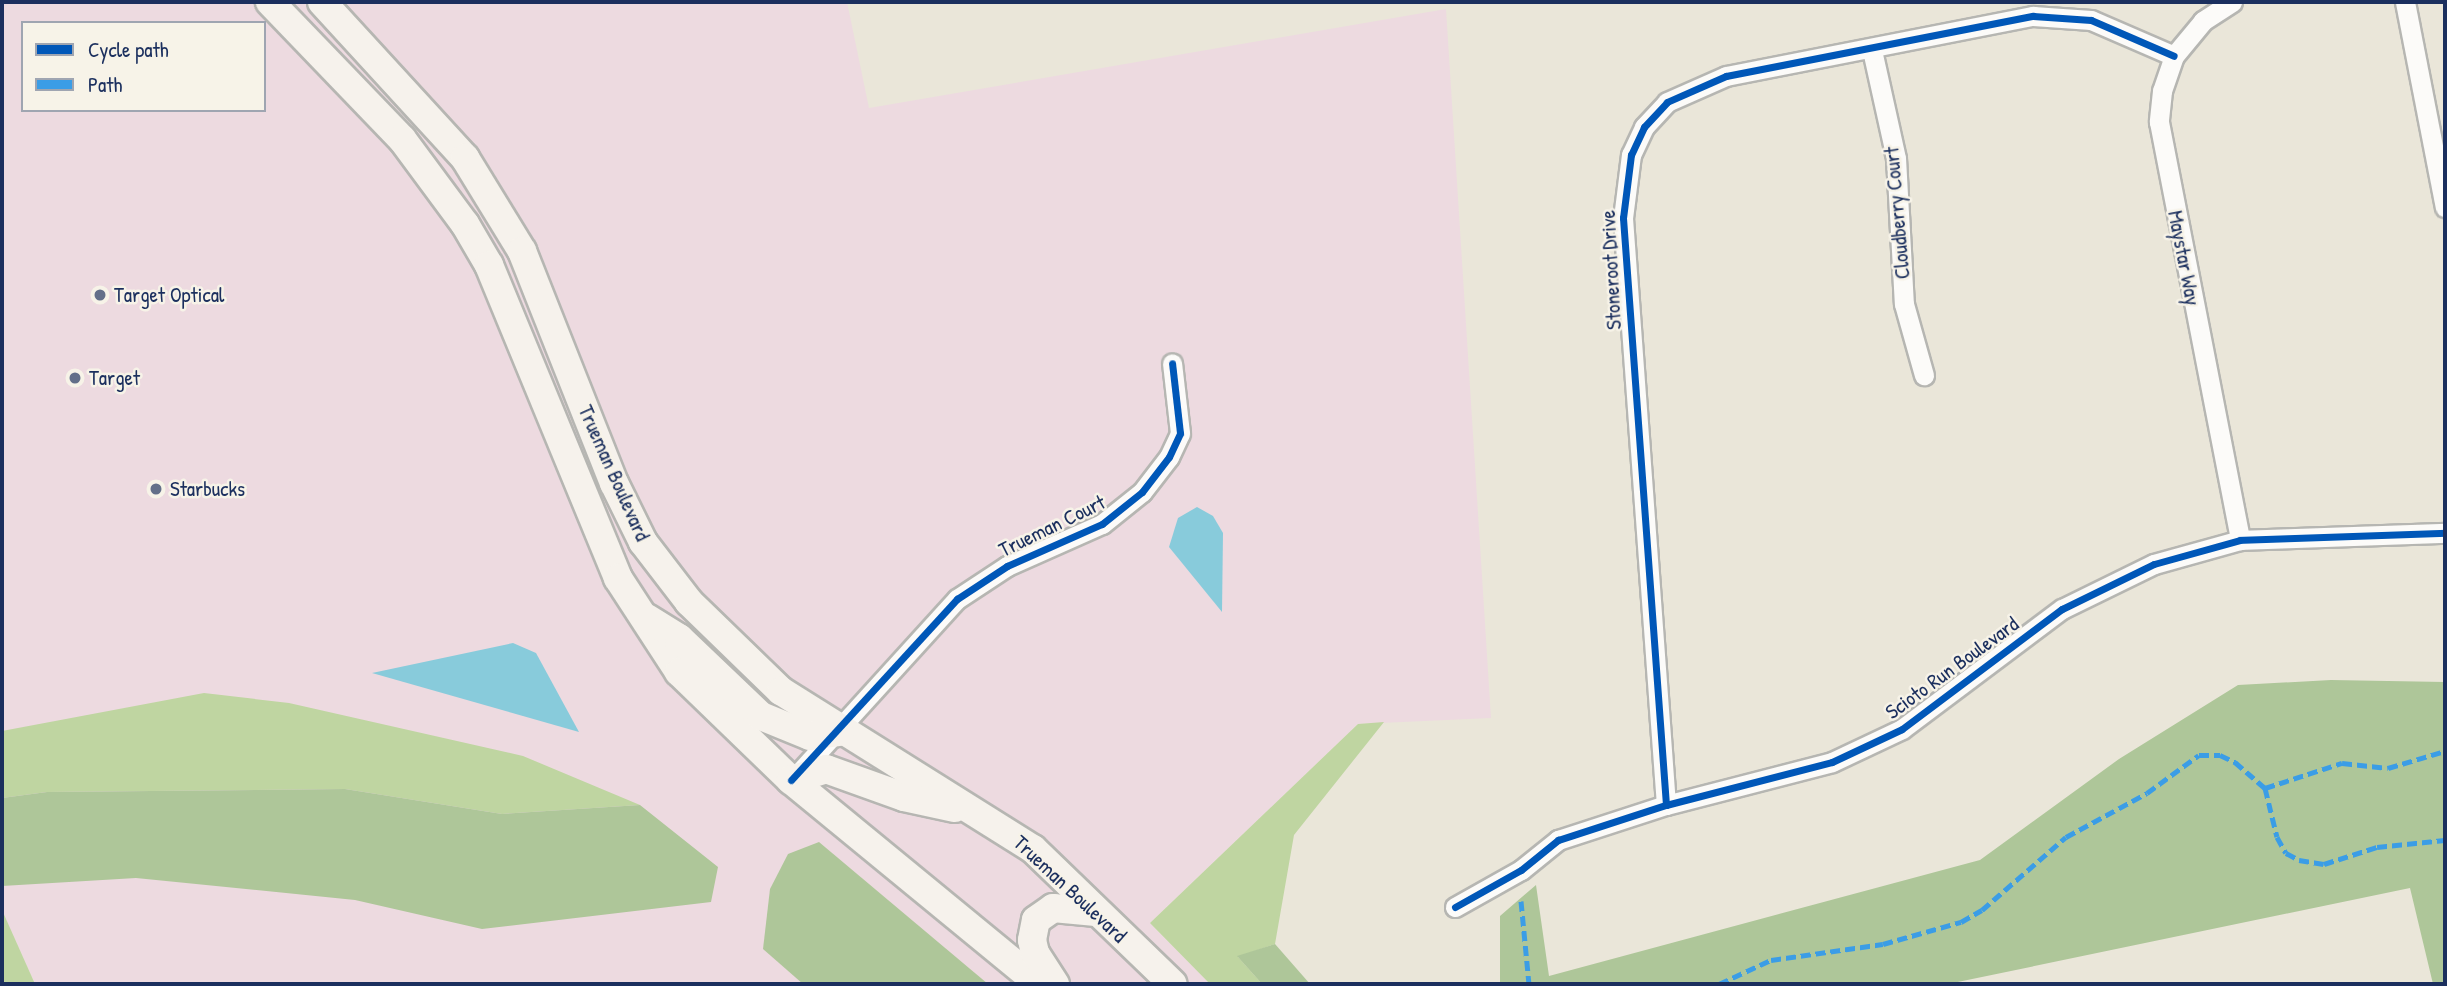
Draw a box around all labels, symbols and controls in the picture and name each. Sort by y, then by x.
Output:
legend [21,21,266,112]
text: Cycle path [88,35,169,64]
text: Path [88,70,122,99]
street label: Cloudberry Court [1879,146,1915,280]
street label: Maystar Way [2162,208,2206,308]
street label: Stoneroot Drive [1595,210,1627,330]
place label: Target Optical [114,282,224,308]
marker: Target Optical [92,287,108,303]
place label: Target [89,365,140,391]
marker: Target [67,370,83,386]
street label: Trueman Boulevard [573,401,655,545]
place label: Starbucks [170,476,245,502]
marker: Starbucks [148,481,164,497]
street label: Trueman Court [995,489,1109,563]
street label: Scioto Run Boulevard [1881,611,2023,725]
street label: Trueman Boulevard [1008,830,1132,948]

